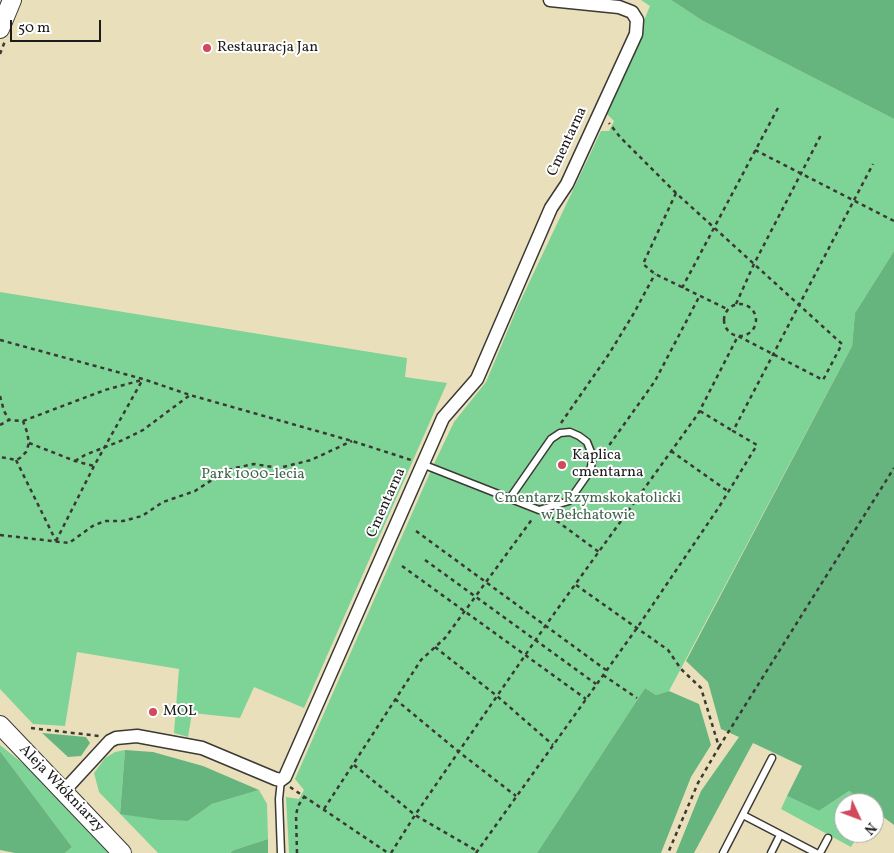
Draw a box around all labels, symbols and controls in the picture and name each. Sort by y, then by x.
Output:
scale bar [12,10,104,42]
text: 50 m [18,18,50,39]
place label: Restauracja Jan [217,39,318,57]
marker: Restauracja Jan [201,42,213,54]
street label: Cmentarna [544,104,592,180]
place label: Kaplica cmentarna [572,447,643,482]
marker: Kaplica cmentarna [556,459,568,471]
street label: Cmentarna [364,465,410,541]
park label: Park 1000-lecia [201,466,305,484]
park label: Cmentarz Rzymskokatolicki w Bełchatowie [495,490,681,525]
place label: MOL [163,703,196,721]
marker: MOL [147,706,159,718]
street label: Aleja Włókniarzy [15,741,107,837]
north arrow [834,793,884,843]
text: N [859,818,880,838]

